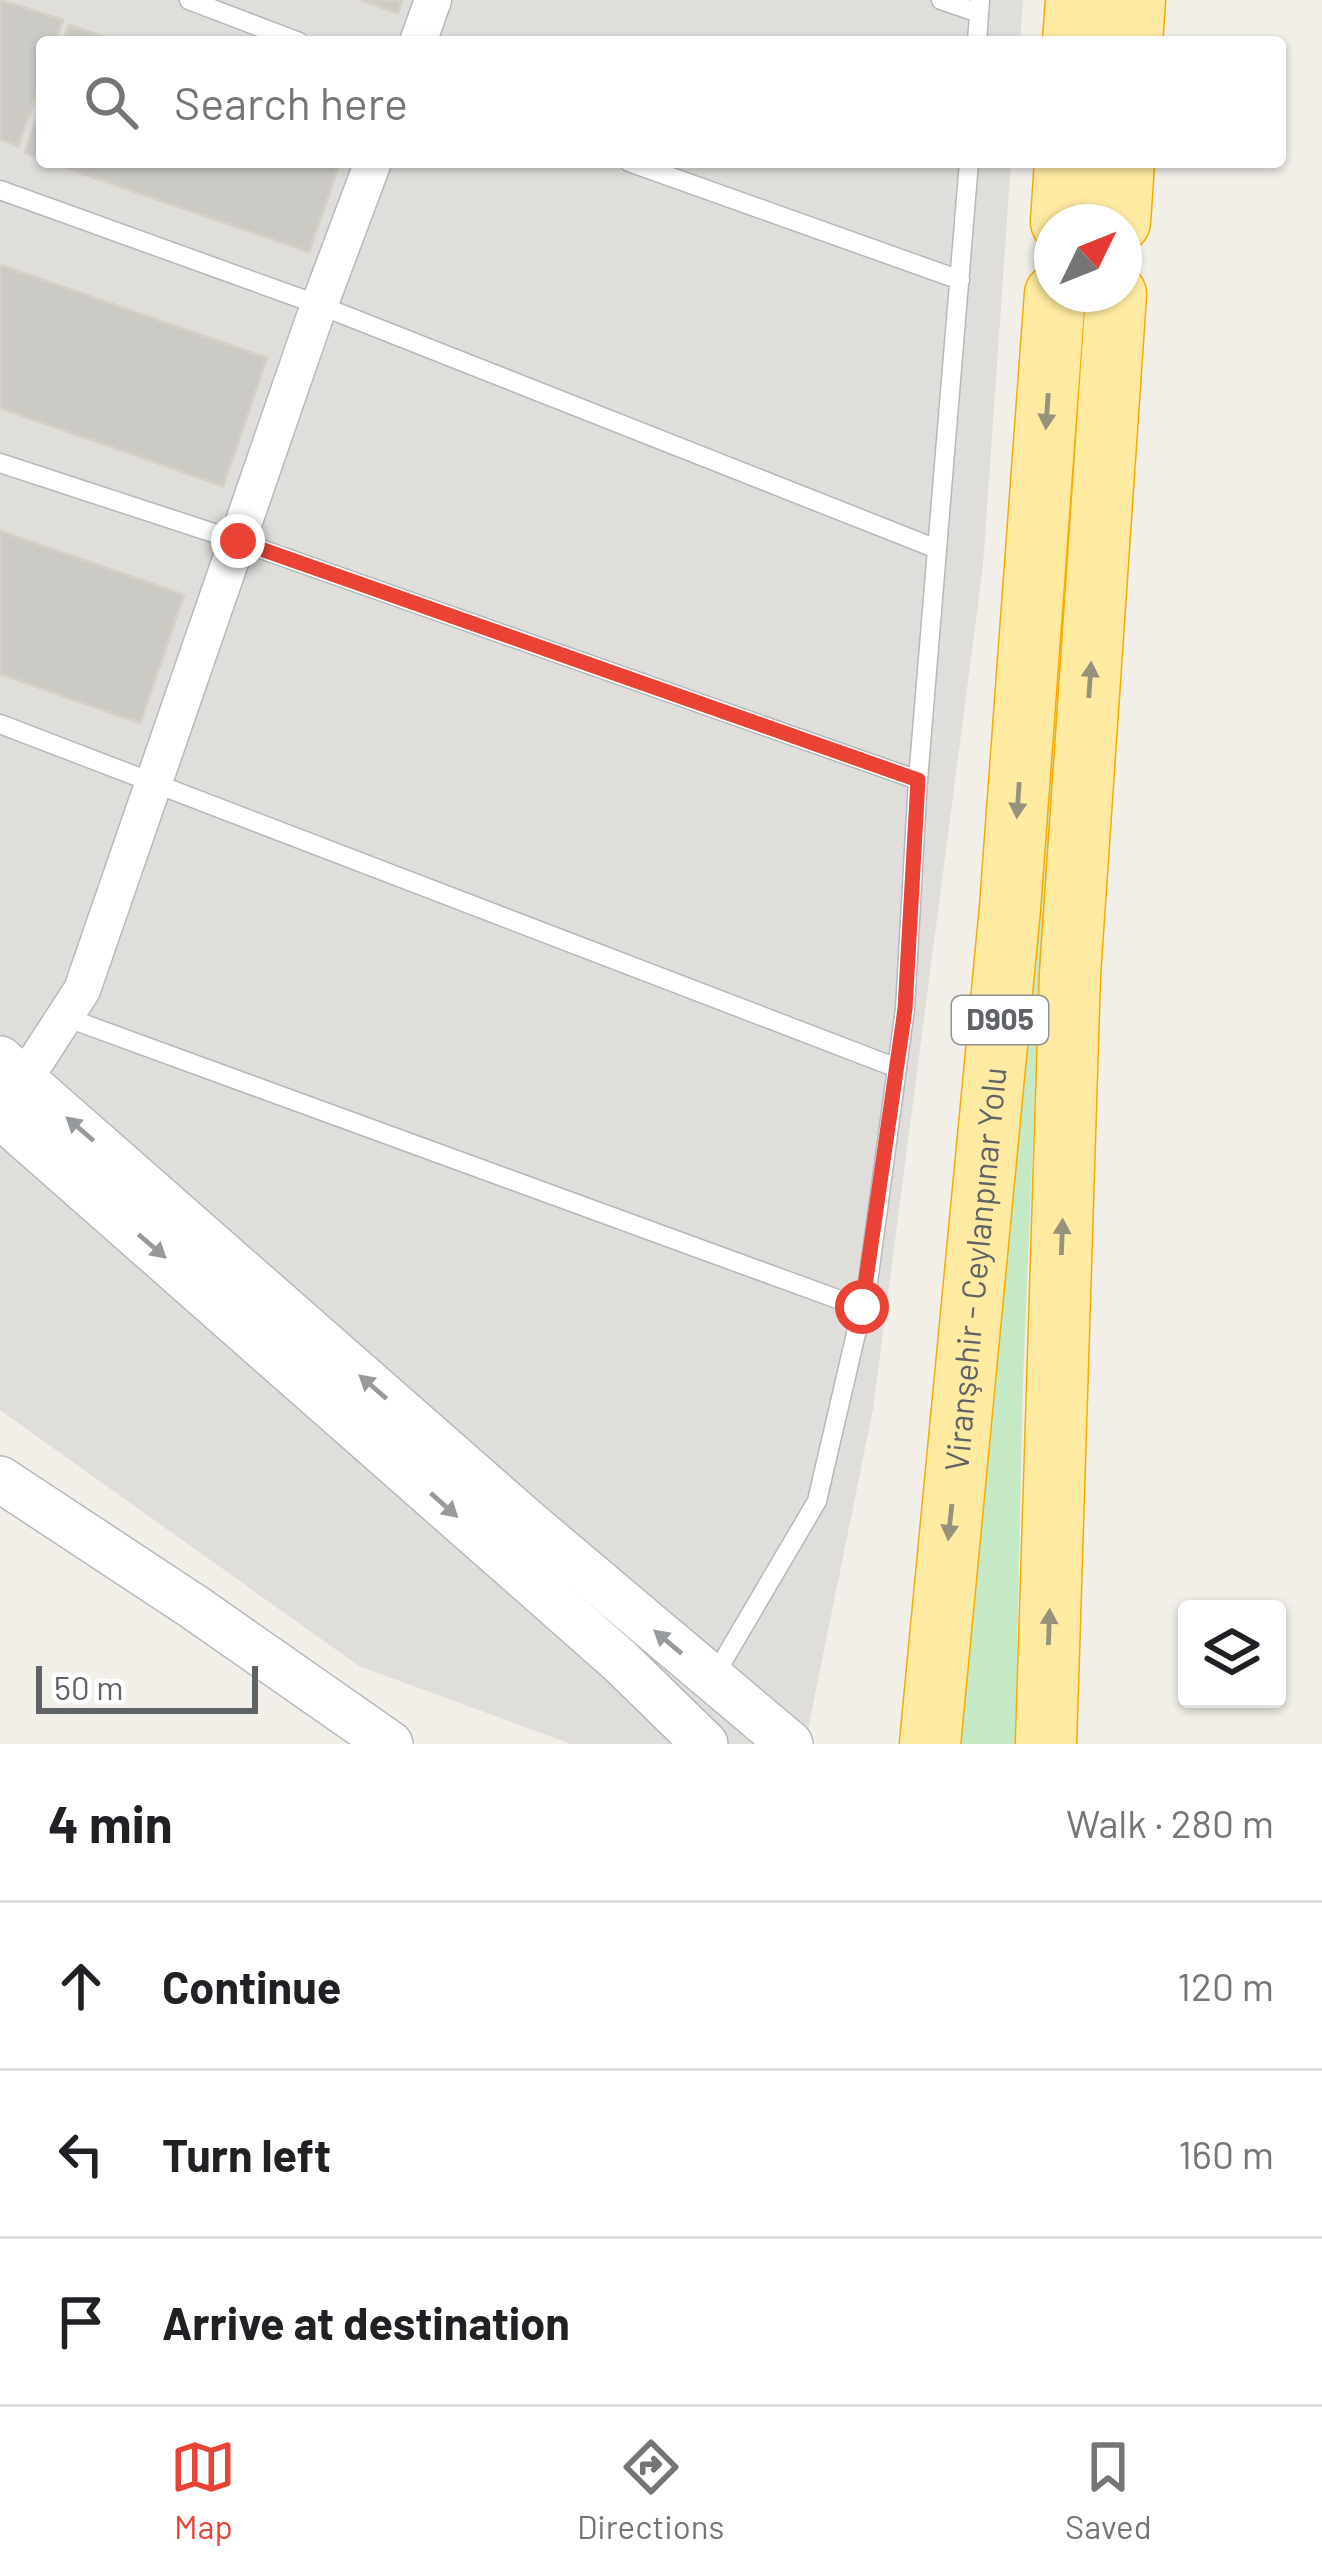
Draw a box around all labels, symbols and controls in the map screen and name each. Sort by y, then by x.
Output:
search box [36,36,1286,168]
icon: search [78,69,144,135]
text: Search here [174,75,408,129]
north arrow [1034,204,1142,312]
one-way arrow [1037,393,1056,430]
route end [211,514,265,568]
one-way arrow [1081,660,1100,698]
one-way arrow [1008,782,1027,819]
road number: D905 [952,996,1048,1044]
street label: Viranşehir - Ceylanpınar Yolu [935,1065,1014,1473]
one-way arrow [65,1117,95,1143]
one-way arrow [1053,1217,1072,1255]
one-way arrow [137,1233,167,1259]
route start [835,1280,889,1334]
one-way arrow [358,1374,388,1401]
one-way arrow [430,1491,459,1518]
one-way arrow [940,1504,959,1542]
map controls [1178,1600,1286,1708]
button: layers [1178,1600,1286,1708]
one-way arrow [1040,1607,1059,1645]
one-way arrow [653,1629,683,1655]
scale bar [36,1660,258,1713]
text: 50 m [54,1667,124,1707]
text: 4 min [48,1792,173,1853]
text: Walk · 280 m [1066,1799,1274,1846]
icon: ahead [48,1953,114,2019]
text: Continue [162,1959,341,2013]
text: 120 m [1177,1962,1274,2009]
icon: left [48,2121,114,2187]
text: Turn left [162,2127,331,2181]
text: 160 m [1178,2130,1274,2177]
icon: arrive [48,2289,114,2355]
text: Arrive at destination [162,2295,570,2349]
tab: Map [170,2434,236,2546]
tab: Directions [577,2434,724,2546]
tab: Saved [1065,2434,1152,2546]

